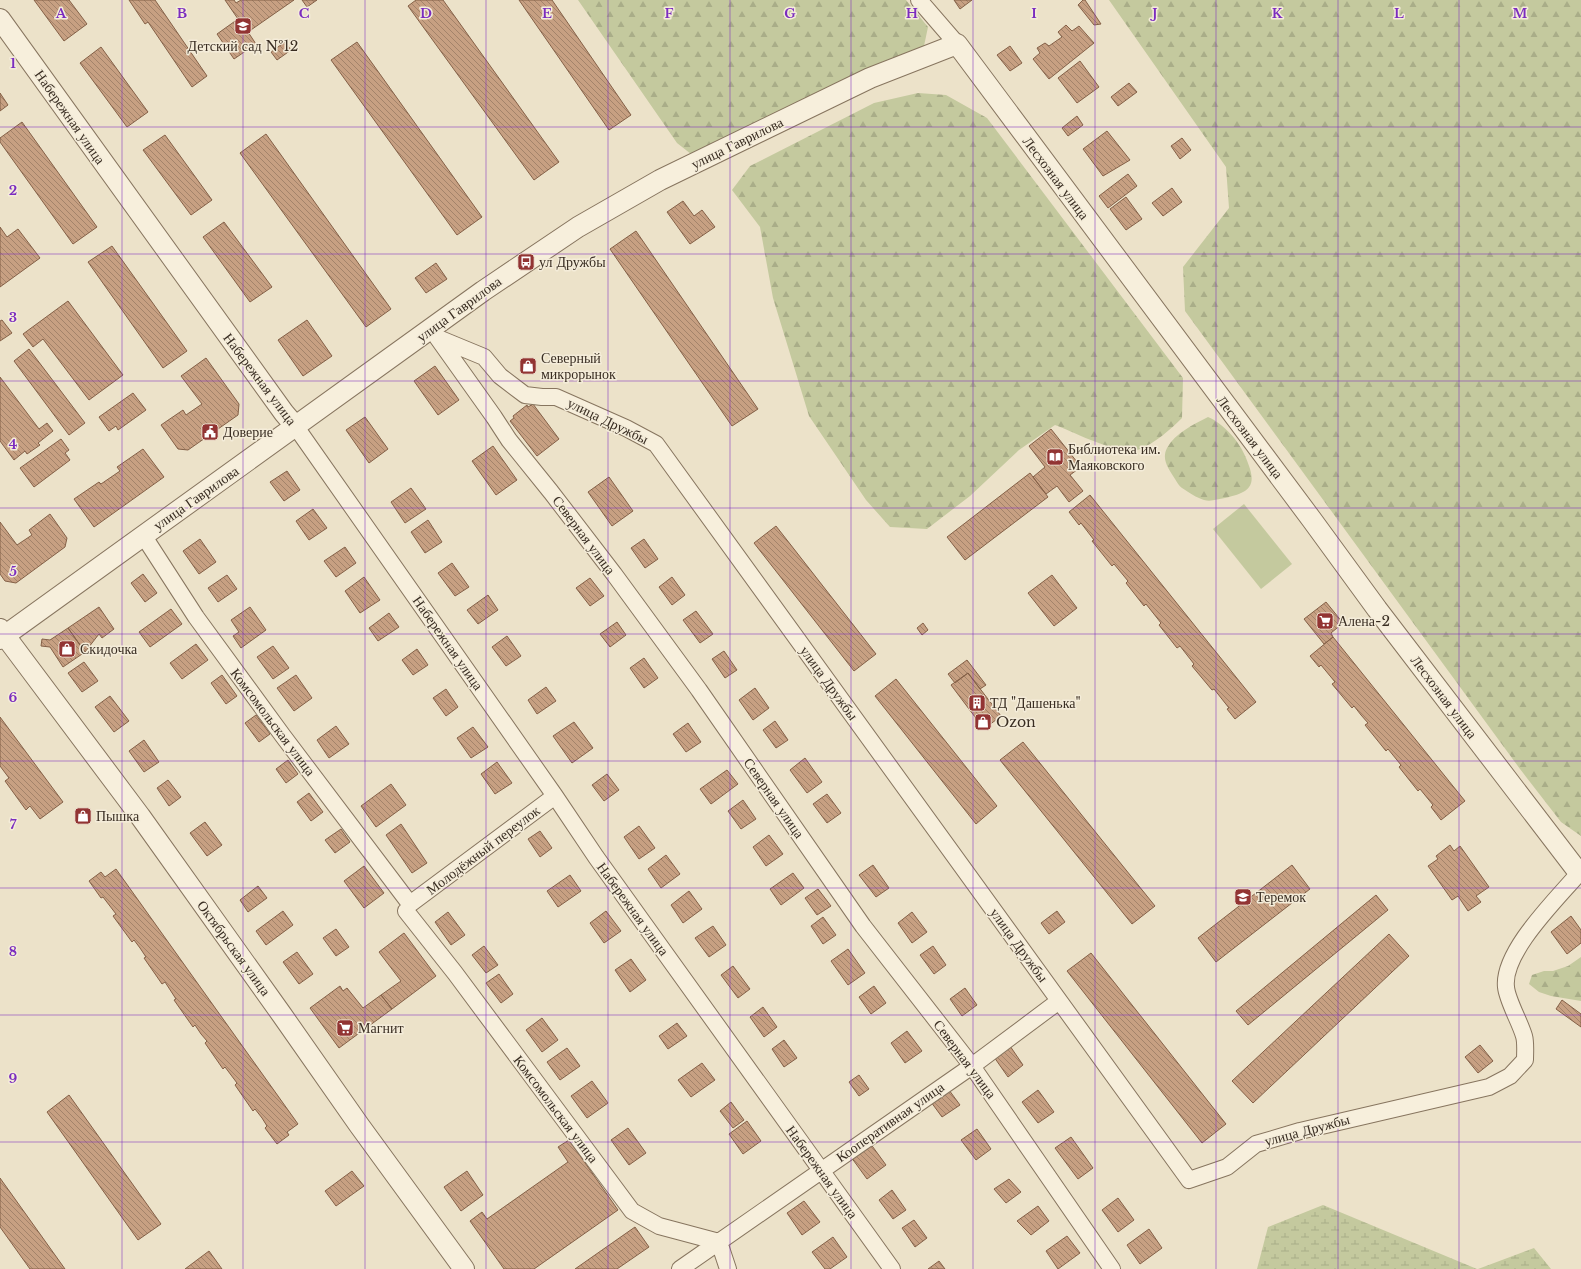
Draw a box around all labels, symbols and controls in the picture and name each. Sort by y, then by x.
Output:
text: A [55,5,67,22]
text: B [177,5,187,22]
text: C [299,5,310,22]
text: D [420,5,432,22]
text: E [542,5,552,22]
text: F [665,5,674,22]
text: G [784,5,796,22]
text: H [906,5,918,22]
text: I [1031,5,1037,22]
text: J [1149,5,1158,22]
text: K [1272,5,1283,22]
text: L [1394,5,1404,22]
text: M [1513,5,1528,22]
school or university icon: Детский сад №12 [233,16,253,36]
place label: Детский сад №12 [188,37,298,55]
text: 1 [10,55,16,72]
street label: Набережная улица [31,66,110,168]
street label: улица Гаврилова [688,113,787,173]
street label: Лесхозная улица [1019,133,1094,224]
text: 2 [9,182,17,199]
bus stop icon: ул Дружбы [516,252,536,272]
place label: ул Дружбы [539,253,606,271]
street label: улица Гаврилова [413,272,505,346]
text: 3 [9,309,17,326]
street label: Набережная улица [219,329,301,429]
place label: Северный микрорынок [541,349,616,383]
shop icon: Северный микрорынок [518,356,538,376]
street label: Лесхозная улица [1213,392,1288,483]
street label: улица Дружбы [565,394,652,449]
public building icon: Доверие [200,422,220,442]
place label: Доверие [223,423,273,441]
text: 4 [9,436,18,453]
place label: Библиотека им. Маяковского [1068,440,1161,474]
library icon: Библиотека им. Маяковского [1045,447,1065,467]
street label: улица Гаврилова [150,461,243,534]
street label: Северная улица [548,492,620,579]
text: 5 [9,563,17,580]
street label: Набережная улица [409,592,488,694]
supermarket icon: Алена-2 [1315,611,1335,631]
place label: Алена-2 [1338,612,1390,630]
shop icon: Скидочка [57,639,77,659]
place label: Скидочка [80,640,138,658]
street label: улица Дружбы [796,642,862,724]
street label: Лесхозная улица [1407,652,1482,743]
street label: Комсомольская улица [227,665,320,780]
text: 6 [9,689,18,706]
building icon: ТД "Дашенька" [967,693,987,713]
place label: ТД "Дашенька" [990,694,1081,712]
shop icon: Ozon [973,712,993,732]
place label: Ozon [996,713,1036,731]
street label: Северная улица [740,754,809,842]
street label: Молодёжный переулок [423,801,544,899]
shop icon: Пышка [73,806,93,826]
place label: Пышка [96,807,140,825]
text: 7 [10,816,17,833]
street label: Набережная улица [593,859,673,960]
school or university icon: Теремок [1233,887,1253,907]
place label: Теремок [1256,888,1306,906]
street label: Октябрьская улица [193,897,275,1000]
street label: улица Дружбы [986,904,1052,986]
text: 8 [9,943,17,960]
street label: Северная улица [929,1016,1001,1103]
supermarket icon: Магнит [335,1018,355,1038]
place label: Магнит [358,1019,404,1037]
street label: Комсомольская улица [510,1052,603,1167]
text: 9 [9,1070,18,1087]
street label: Кооперативная улица [832,1077,948,1166]
street label: улица Дружбы [1262,1110,1352,1150]
street label: Набережная улица [782,1122,862,1223]

